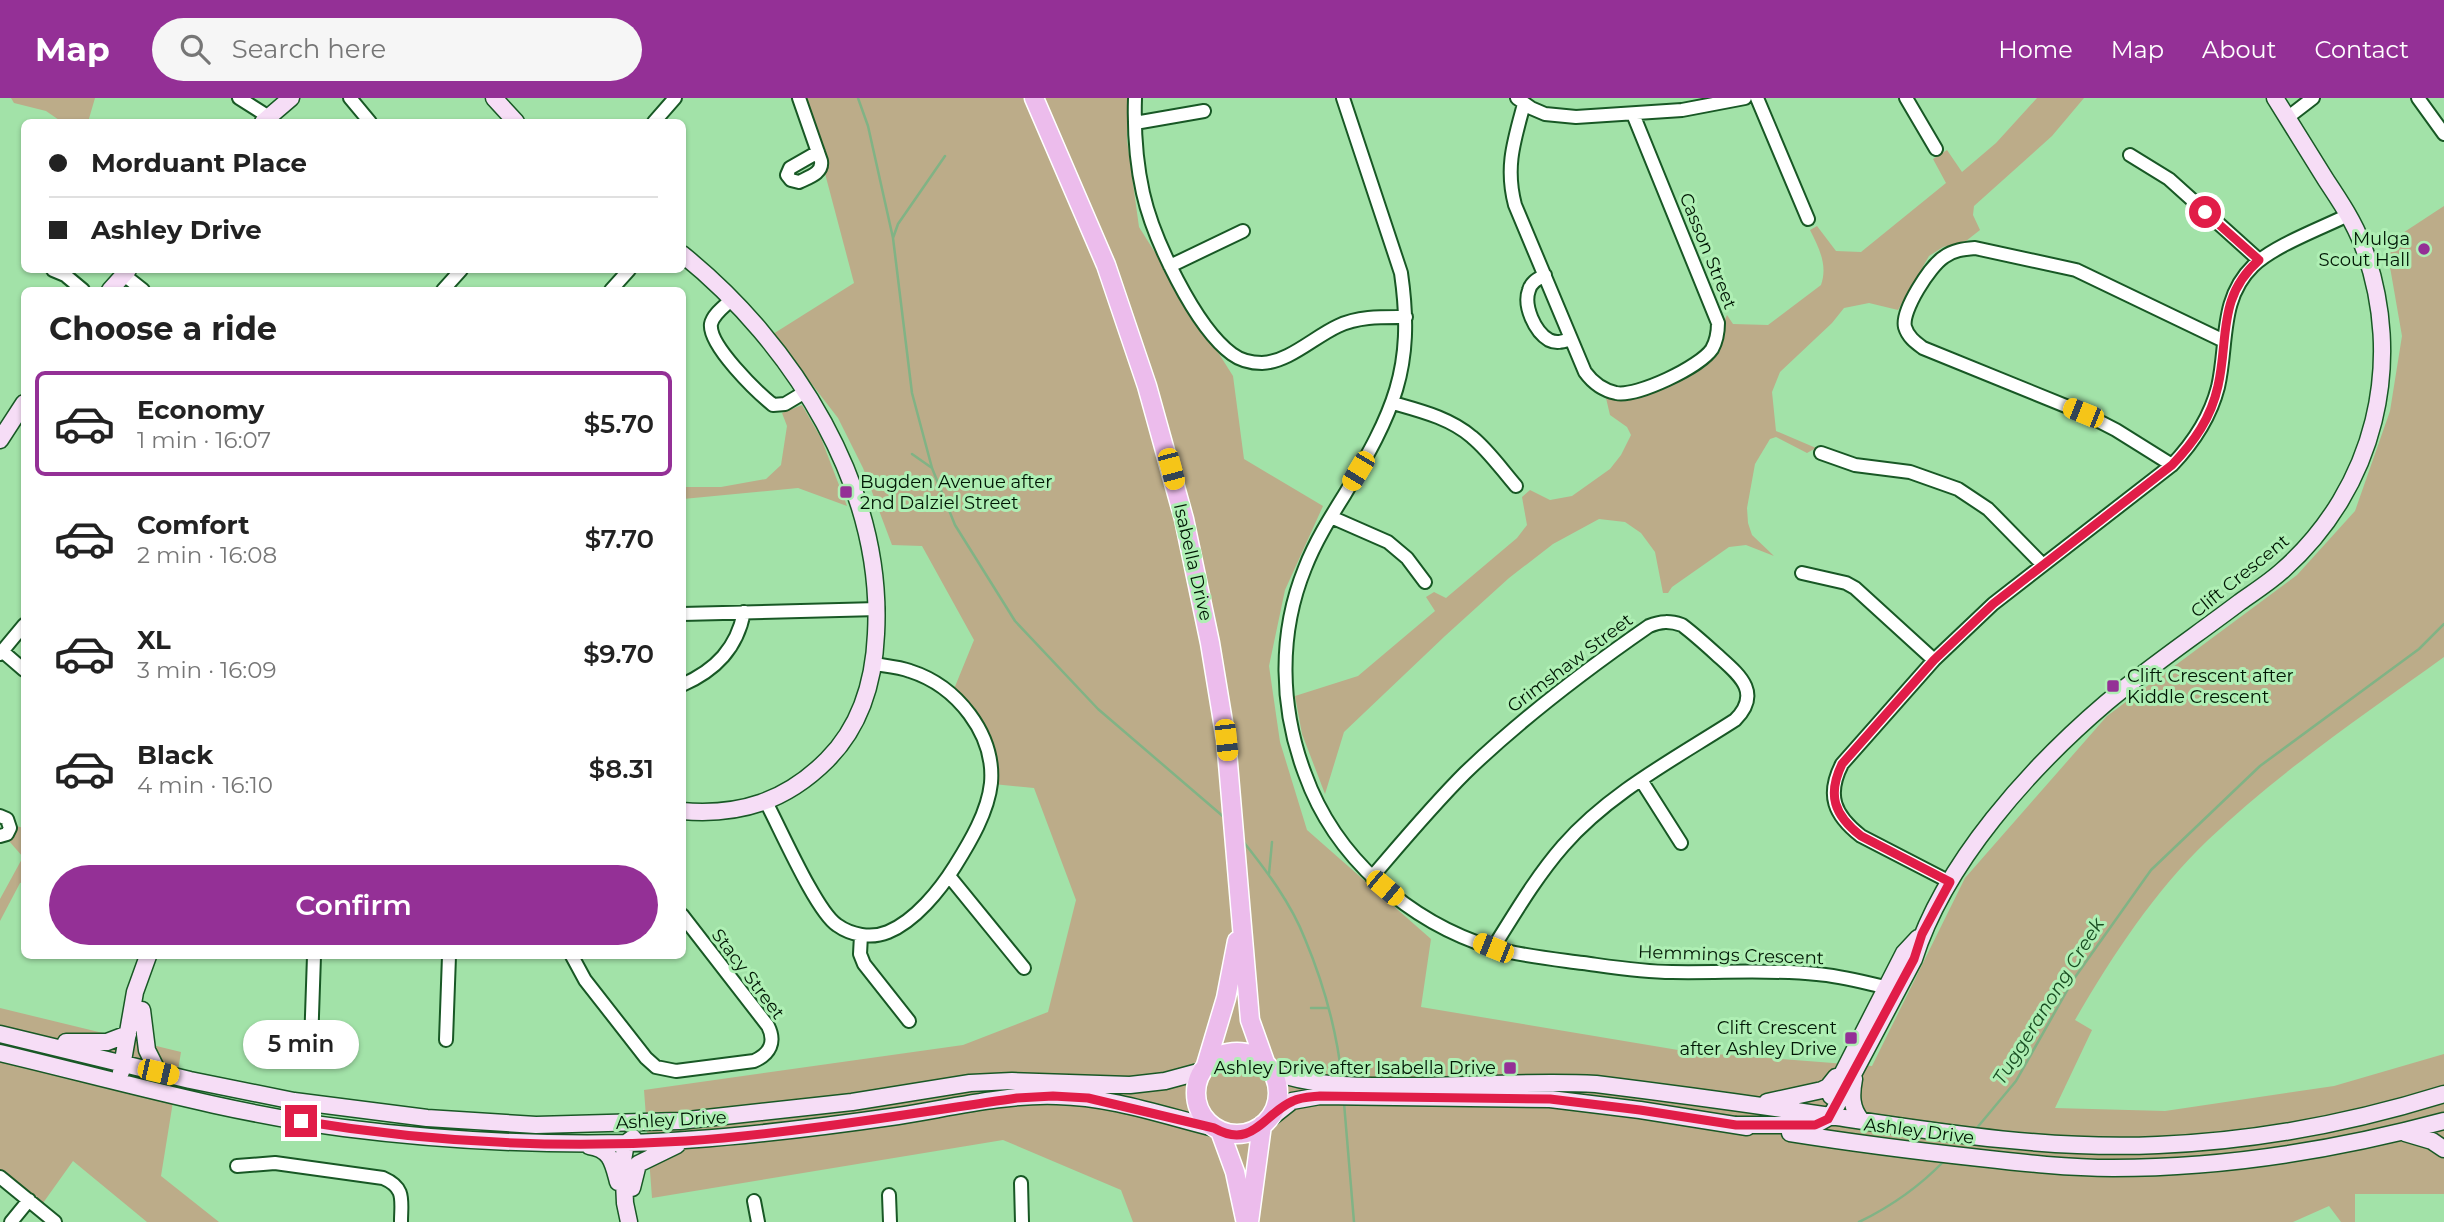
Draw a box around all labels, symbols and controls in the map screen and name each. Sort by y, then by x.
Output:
search box [152,18,642,81]
text: Map [35,29,110,69]
icon: search [176,30,214,68]
text: Search here [232,33,386,65]
text: Home [1998,35,2073,64]
text: Map [2111,35,2164,64]
text: About [2202,35,2276,64]
text: Contact [2314,35,2409,64]
text: Morduant Place [91,147,307,179]
street label: Casson Street [1675,190,1741,312]
route start [2189,196,2221,228]
text: Ashley Drive [91,214,262,246]
place label: Mulga Scout Hall [2319,228,2410,271]
marker: Mulga Scout Hall [2416,241,2432,257]
text: Choose a ride [49,309,277,348]
icon: car [53,392,116,455]
text: Economy [137,394,264,426]
car [2060,395,2107,431]
text: $5.70 [584,408,654,440]
text: 1 min · 16:07 [137,426,271,454]
car [1156,446,1187,492]
car [1339,448,1378,494]
place label: Bugden Avenue after 2nd Dalziel Street [860,471,1052,514]
marker: Bugden Avenue after 2nd Dalziel Street [838,484,854,500]
street label: Isabella Drive [1169,501,1217,623]
icon: car [53,507,116,570]
text: Comfort [137,509,249,541]
text: $7.70 [585,523,654,555]
street label: Clift Crescent [2186,530,2294,622]
text: 2 min · 16:08 [137,541,277,569]
street label: Grimshaw Street [1503,609,1637,717]
icon: car [53,622,116,685]
text: XL [137,624,171,656]
text: $9.70 [583,638,654,670]
text: 3 min · 16:09 [137,656,276,684]
place label: Clift Crescent after Kiddle Crescent [2127,665,2294,708]
marker: Clift Crescent after Kiddle Crescent [2105,678,2121,694]
car [1214,718,1239,762]
icon: car [53,737,116,800]
text: Black [137,739,213,771]
text: $8.31 [589,753,654,785]
text: 4 min · 16:10 [137,771,273,799]
button: Confirm [49,865,658,945]
car [1363,866,1408,910]
water label: Tuggeranong Creek [1988,913,2109,1089]
street label: Stacy Street [707,924,789,1024]
car [1470,930,1517,966]
street label: Hemmings Crescent [1638,941,1824,969]
place label: Clift Crescent after Ashley Drive [1680,1017,1837,1060]
callout: 5 min [243,1020,359,1068]
text: 5 min [268,1030,334,1058]
marker: Clift Crescent after Ashley Drive [1843,1030,1859,1046]
car [136,1057,181,1087]
place label: Ashley Drive after Isabella Drive [1214,1057,1496,1079]
marker: Ashley Drive after Isabella Drive [1502,1060,1518,1076]
route end [285,1105,317,1137]
street label: Ashley Drive [615,1106,727,1134]
street label: Ashley Drive [1863,1113,1976,1149]

